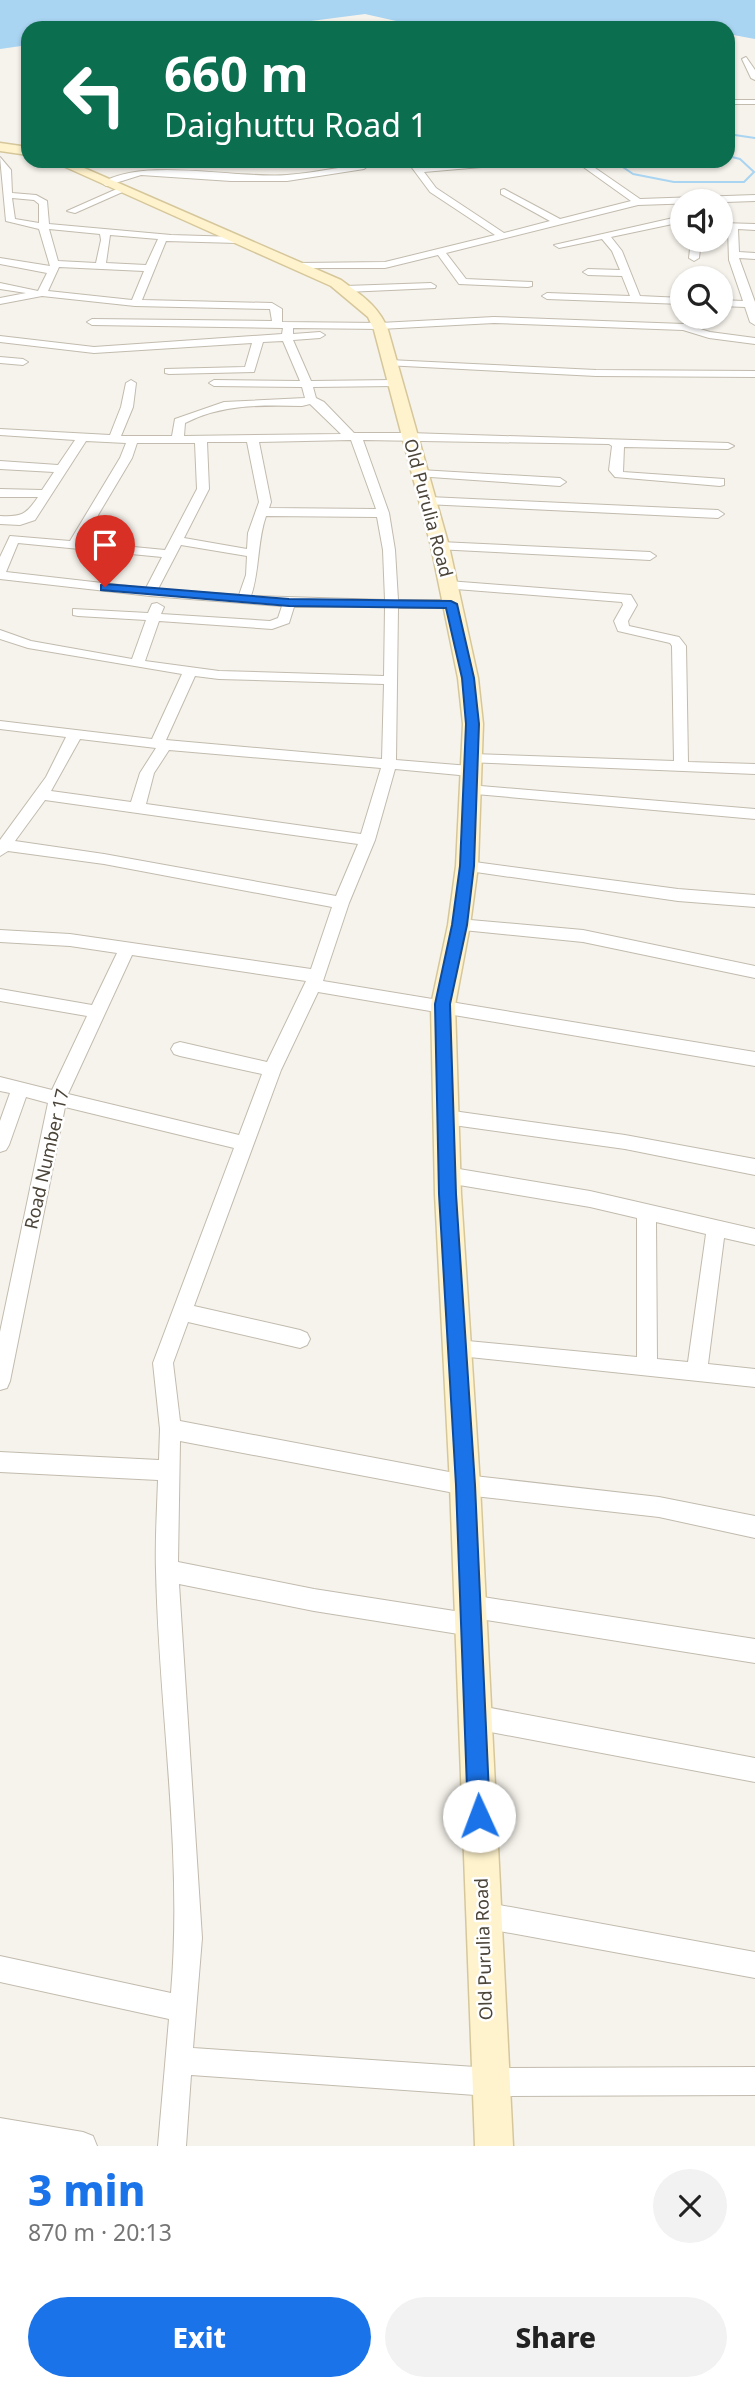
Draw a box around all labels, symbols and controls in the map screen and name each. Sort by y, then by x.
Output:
text: 660 m [164,40,309,106]
icon: left [49,49,140,140]
text: Daighuttu Road 1 [164,103,428,146]
map controls [670,189,733,329]
button: sound [670,189,733,252]
button: search [670,266,733,329]
street label: Old Purulia Road [399,436,459,580]
pin [75,515,135,587]
icon: arrive [86,526,124,564]
street label: Road Number 17 [18,1086,74,1231]
position arrow [442,1779,516,1853]
street label: Old Purulia Road [469,1877,497,2021]
text: 3 min [28,2161,145,2218]
button: close [653,2169,727,2243]
text: 870 m · 20:13 [28,2216,172,2248]
button: Exit [28,2297,371,2377]
button: Share [385,2297,727,2377]

